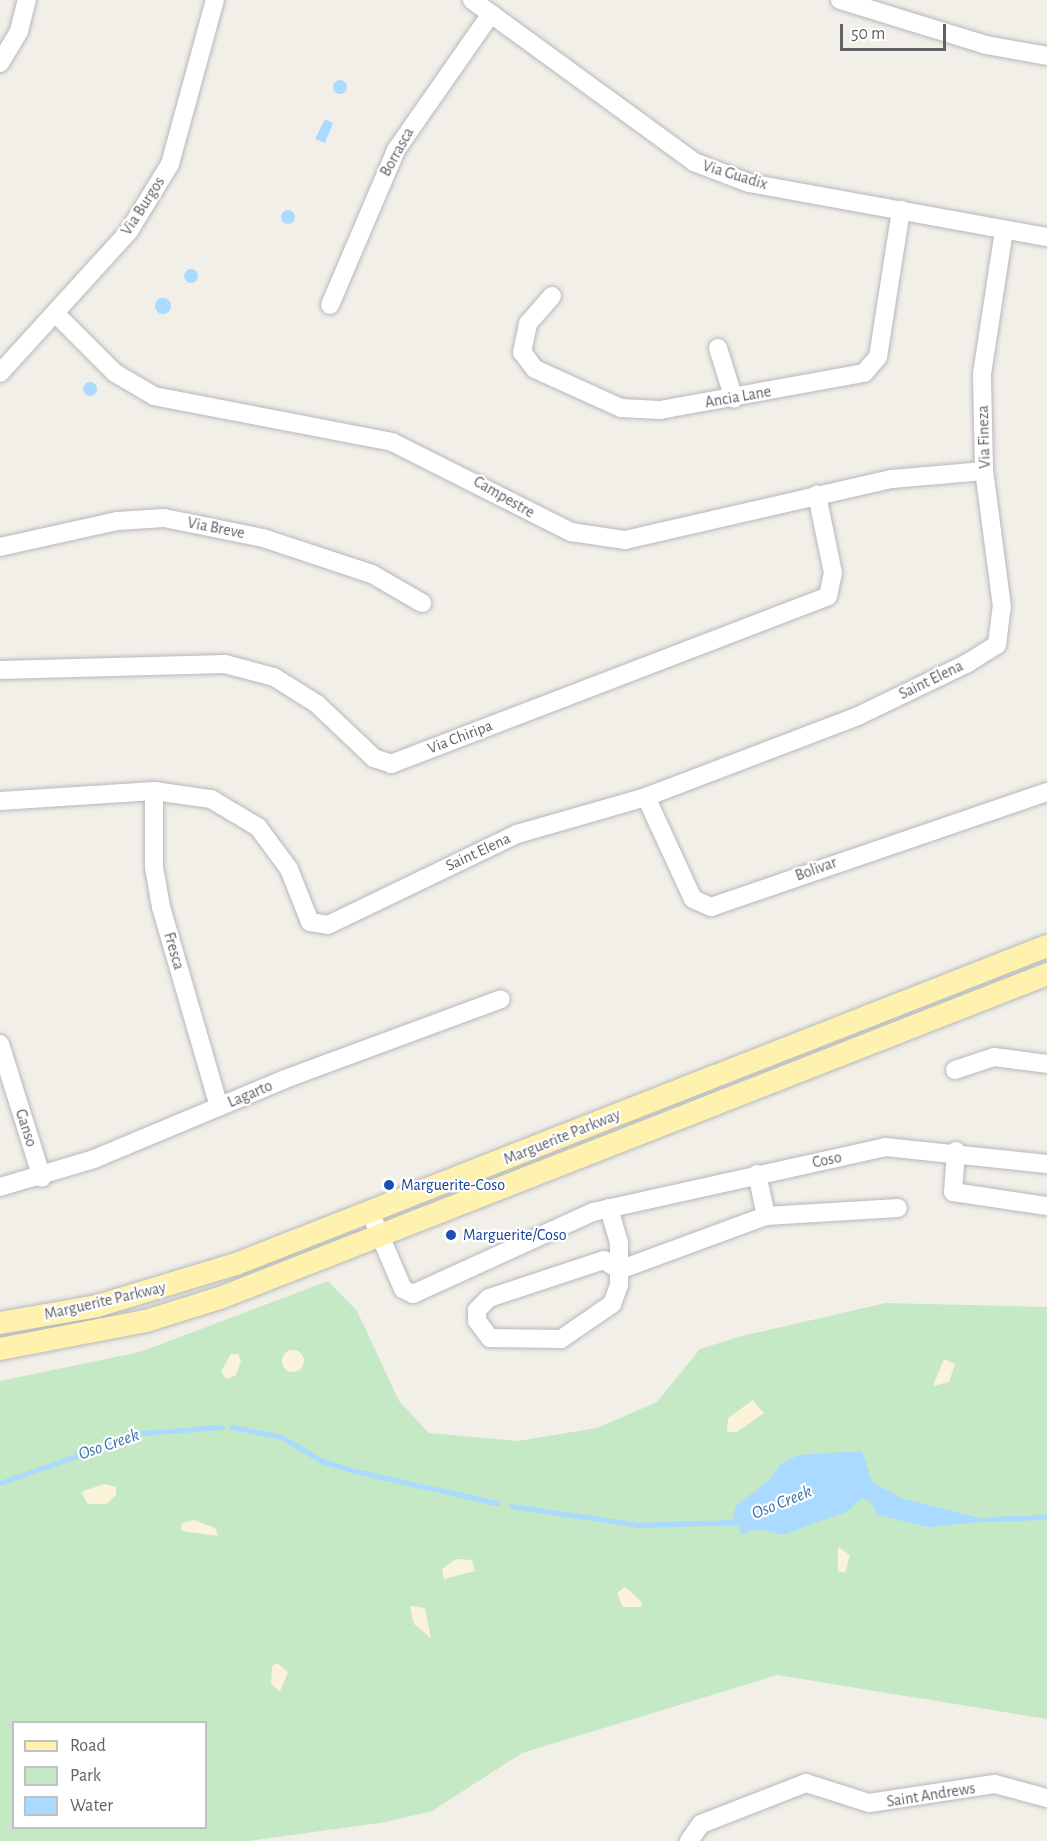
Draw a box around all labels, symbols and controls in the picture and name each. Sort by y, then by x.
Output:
scale bar [843,12,950,50]
text: 50 m [851,25,885,43]
street label: Borrasca [376,124,418,180]
street label: Via Guadix [700,156,770,194]
street label: Via Burgos [117,173,169,239]
street label: Ancia Lane [703,382,773,412]
street label: Via Fineza [973,405,995,469]
street label: Campestre [470,472,538,522]
street label: Via Breve [186,513,246,543]
street label: Saint Elena [896,656,966,704]
street label: Via Chiripa [425,716,495,758]
street label: Saint Elena [443,829,513,875]
street label: Bolivar [793,853,839,885]
street label: Fresca [160,930,188,972]
street label: Lagarto [225,1076,275,1112]
street label: Marguerite Parkway [501,1105,623,1169]
street label: Ganso [11,1107,41,1149]
street label: Coso [811,1148,843,1172]
place label: Marguerite-Coso [401,1175,505,1195]
marker: Marguerite-Coso [382,1178,396,1192]
place label: Marguerite/Coso [463,1225,567,1245]
marker: Marguerite/Coso [444,1228,458,1242]
street label: Marguerite Parkway [42,1278,168,1324]
water label: Oso Creek [76,1425,142,1465]
water label: Oso Creek [749,1481,815,1525]
legend [12,1721,207,1829]
text: Road [70,1737,106,1755]
text: Park [70,1767,101,1785]
street label: Saint Andrews [885,1779,977,1811]
text: Water [70,1797,113,1815]

